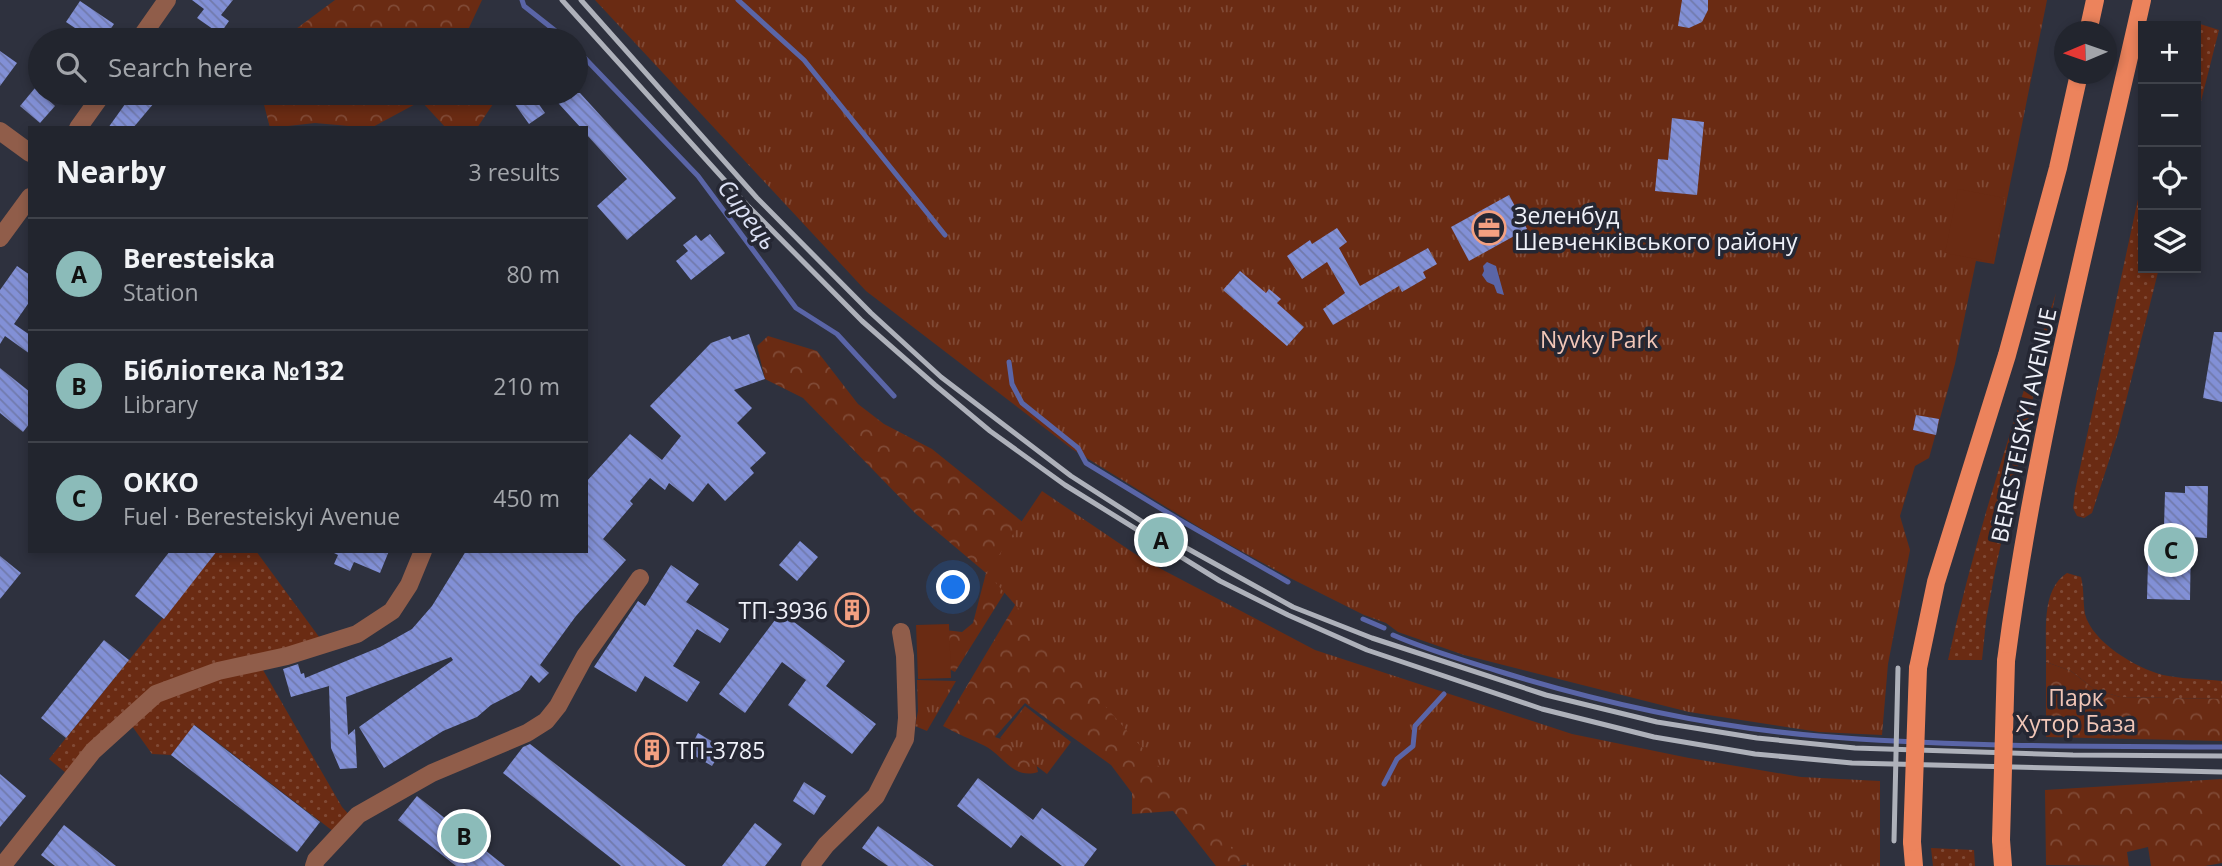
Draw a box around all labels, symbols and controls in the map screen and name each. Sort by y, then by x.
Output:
north arrow [2054,21,2117,84]
map controls [2138,21,2201,273]
button: + [2138,21,2201,84]
search box [28,28,588,105]
icon: search [52,48,90,86]
text: Search here [108,49,253,85]
button: − [2138,84,2201,147]
button: locate [2138,147,2201,210]
text: Nearby [56,151,166,192]
text: 3 results [469,156,560,188]
water label: Сирець [711,172,785,256]
place label: Зеленбуд Шевченківського району [1514,199,1798,257]
office icon: Зеленбуд Шевченківського району [1470,209,1508,247]
button: layers [2138,210,2201,273]
text: Beresteiska [123,240,275,276]
text: A [71,258,87,290]
text: 80 m [506,258,560,290]
text: Station [123,276,199,308]
street label: BERESTEISKYI AVENUE [1983,305,2063,545]
park label: Nyvky Park [1540,323,1658,355]
text: Бібліотека №132 [123,352,344,388]
text: B [71,370,87,402]
text: 210 m [493,370,560,402]
text: Library [123,388,198,420]
text: OKKO [123,464,199,500]
text: C [72,482,86,514]
text: 450 m [493,482,560,514]
text: Fuel · Beresteiskyi Avenue [123,500,400,532]
pin: A [1138,514,1184,566]
pin: C [2148,524,2194,576]
your location [936,570,970,604]
building icon: ТП-3936 [833,591,871,629]
place label: ТП-3936 [739,594,828,626]
park label: Парк Хутор База [2016,681,2136,739]
building icon: ТП-3785 [633,731,671,769]
place label: ТП-3785 [676,734,765,766]
pin: B [441,810,487,862]

